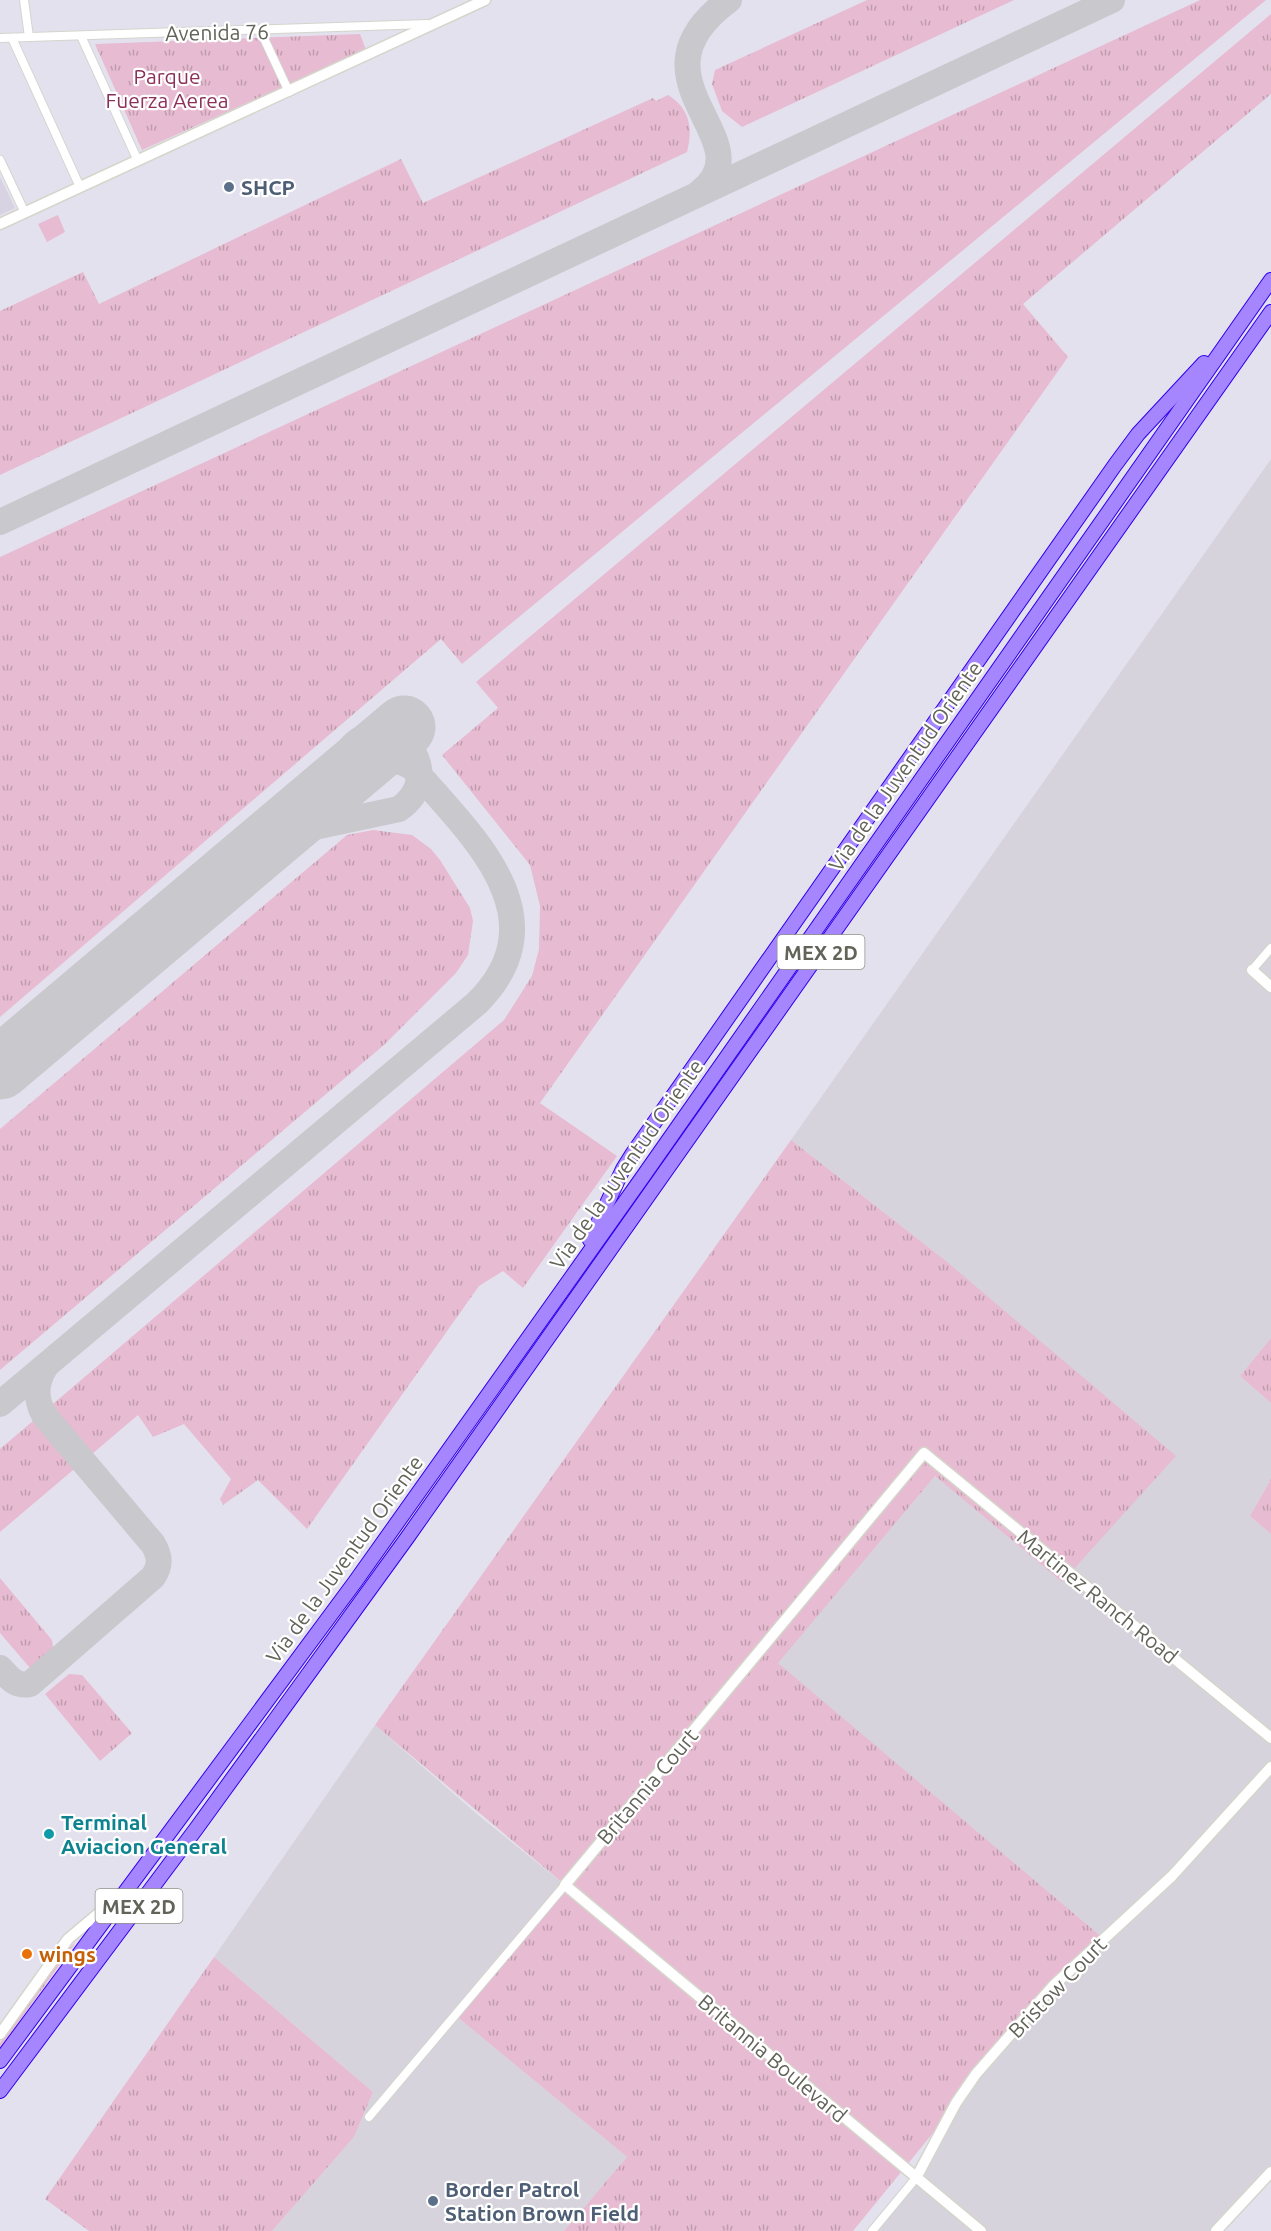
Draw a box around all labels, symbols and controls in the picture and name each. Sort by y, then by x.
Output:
street label: Avenida 76 [165,19,269,45]
park label: Parque Fuerza Aerea [105,64,229,112]
place label: SHCP [241,175,295,199]
marker: SHCP [222,180,236,194]
street label: Via de la Juventud Oriente [823,656,987,876]
road number: MEX 2D [778,935,864,969]
street label: Via de la Juventud Oriente [544,1054,708,1274]
street label: Via de la Juventud Oriente [261,1451,427,1667]
street label: Martinez Ranch Road [1013,1524,1183,1668]
street label: Britannia Court [592,1723,702,1849]
place label: Terminal Aviacion General [61,1810,227,1858]
marker: Terminal Aviacion General [42,1827,56,1841]
road number: MEX 2D [96,1889,182,1923]
street label: Bristow Court [1003,1932,1111,2042]
place label: wings [39,1942,96,1966]
marker: wings [20,1947,34,1961]
street label: Britannia Boulevard [694,1989,852,2127]
place label: Border Patrol Station Brown Field [445,2177,639,2225]
marker: Border Patrol Station Brown Field [426,2194,440,2208]

